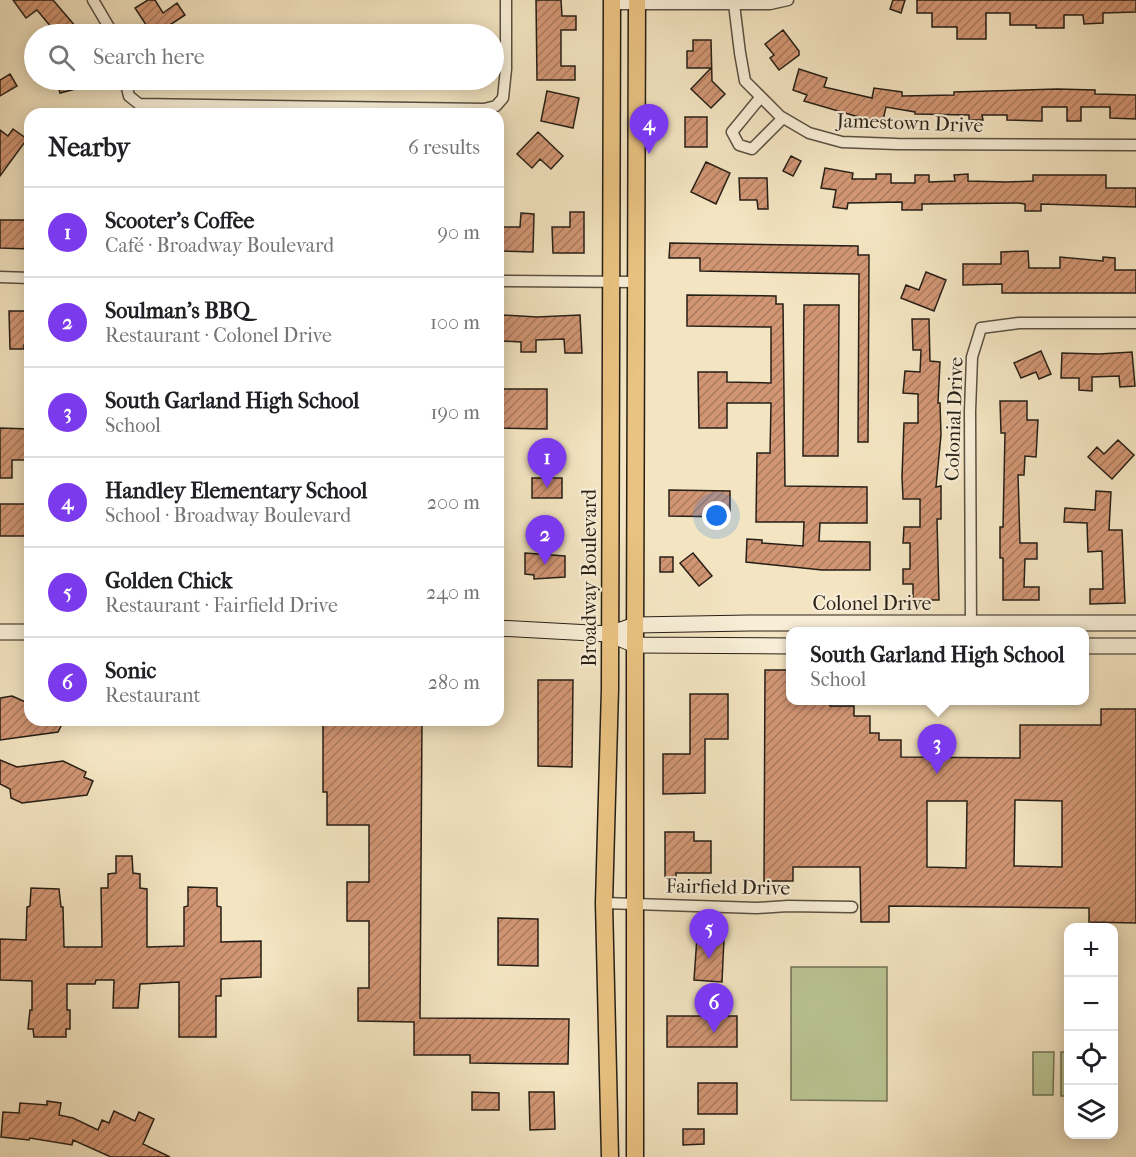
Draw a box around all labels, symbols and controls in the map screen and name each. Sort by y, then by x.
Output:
search box [24,24,504,90]
icon: search [45,41,78,74]
text: Search here [93,44,205,70]
pin: 4 [630,104,668,154]
street label: Jamestown Drive [834,109,984,137]
text: Nearby [48,132,130,163]
text: 6 results [408,136,480,159]
text: Scooter's Coffee [105,208,254,234]
text: 1 [64,221,71,244]
text: 90 m [438,221,480,244]
text: Café · Broadway Boulevard [105,234,334,257]
text: Soulman's BBQ [105,298,250,324]
text: 2 [62,311,73,334]
text: 100 m [430,311,480,334]
text: Restaurant · Colonel Drive [105,324,332,347]
street label: Colonial Drive [940,356,968,482]
text: South Garland High School [105,388,359,414]
text: 3 [63,401,72,424]
text: 190 m [430,401,480,424]
text: School [105,414,161,437]
pin: 1 [528,438,566,488]
text: Handley Elementary School [105,478,367,504]
street label: Broadway Boulevard [578,488,601,667]
text: 4 [62,491,73,514]
text: 200 m [427,491,480,514]
your location [702,501,731,530]
text: School · Broadway Boulevard [105,504,351,527]
pin: 2 [526,516,564,565]
text: Golden Chick [105,568,232,594]
text: 5 [63,581,72,604]
text: 240 m [426,581,480,604]
street label: Colonel Drive [813,592,932,615]
text: Restaurant · Fairfield Drive [105,594,338,617]
popup [786,627,1089,705]
text: South Garland High School [810,642,1065,668]
text: Sonic [105,658,156,684]
text: School [810,668,866,691]
text: 6 [62,671,73,694]
text: 280 m [428,671,480,694]
text: Restaurant [105,684,201,707]
pin: 3 [918,724,956,774]
street label: Fairfield Drive [665,874,791,900]
pin: 5 [690,910,728,959]
map controls [1064,923,1118,1139]
button: + [1064,923,1118,977]
button: − [1064,977,1118,1031]
pin: 6 [694,984,734,1033]
button: locate [1064,1031,1118,1085]
button: layers [1064,1085,1118,1139]

